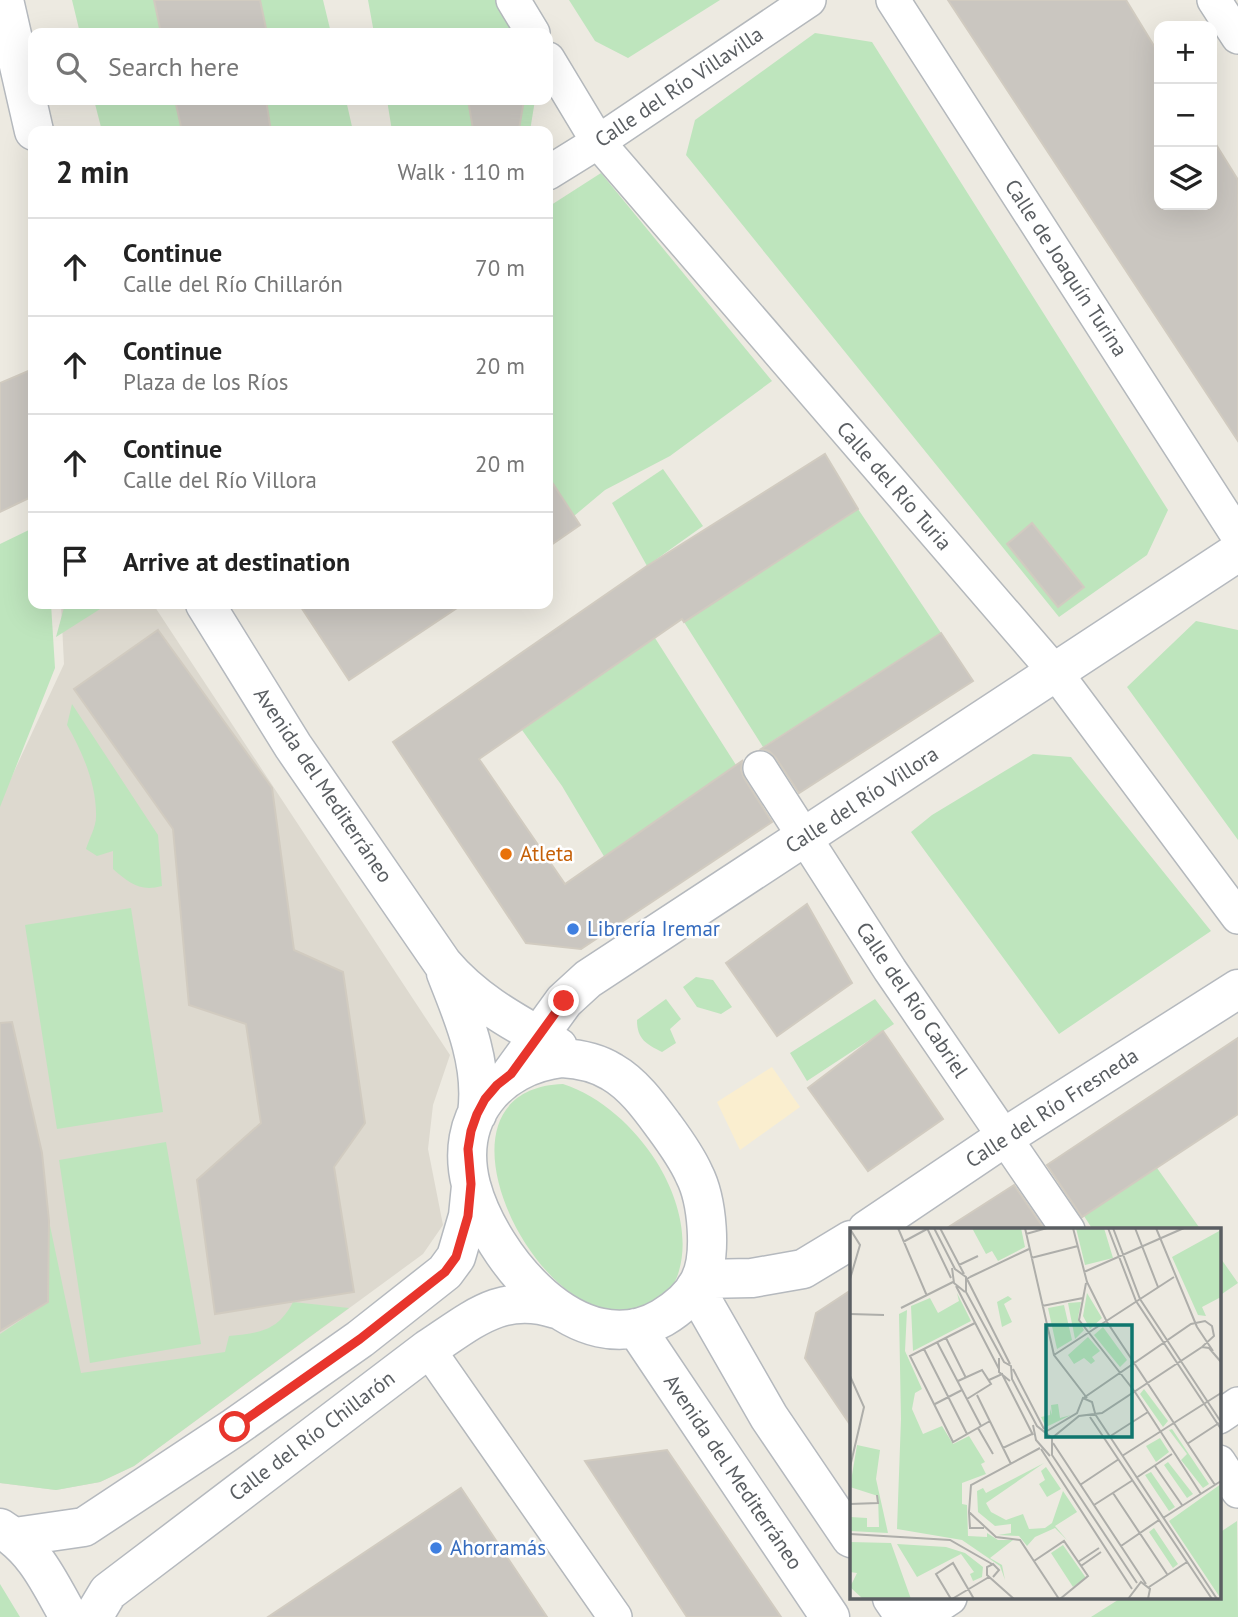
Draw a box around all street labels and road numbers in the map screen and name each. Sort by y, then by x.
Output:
street label: Calle del Río Villavilla [589,20,768,153]
street label: Calle de Joaquín Turina [999,174,1134,361]
street label: Calle del Río Turia [831,416,958,556]
street label: Avenida del Mediterráneo [248,682,399,888]
street label: Calle del Río Villora [780,740,943,859]
street label: Calle del Río Cabriel [850,917,975,1083]
street label: Calle del Río Fresneda [960,1042,1143,1173]
street label: Calle del Río Chillarón [223,1364,400,1507]
street label: Avenida del Mediterráneo [658,1369,809,1575]

